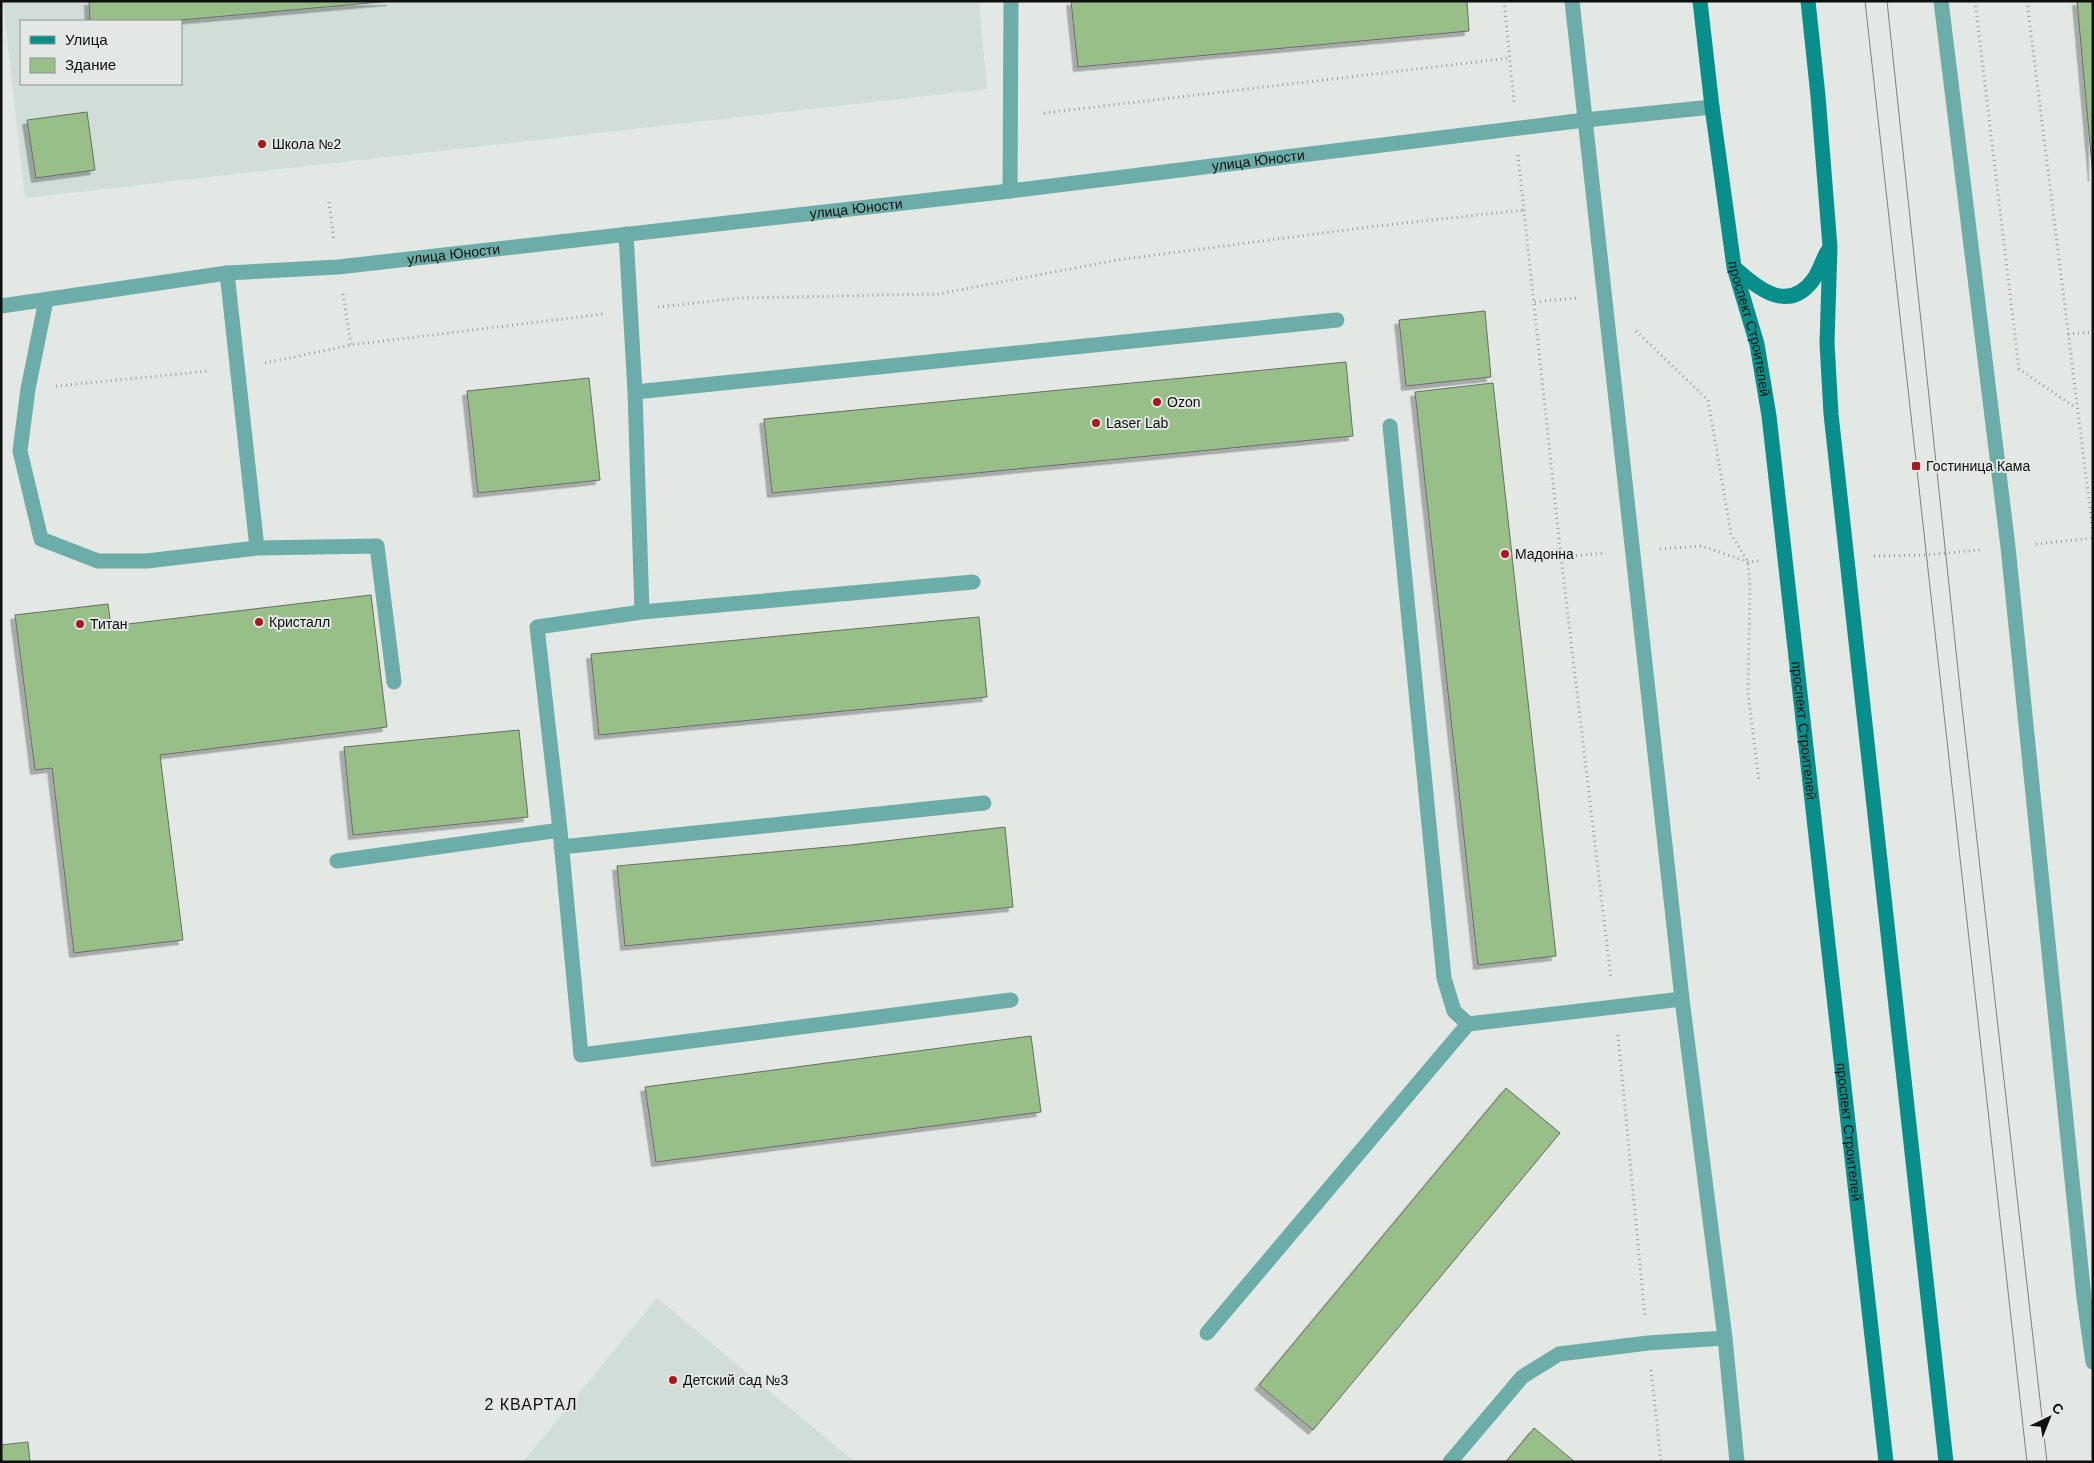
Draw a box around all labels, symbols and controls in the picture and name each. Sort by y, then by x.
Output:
legend [20,20,182,85]
text: Улица [65,31,108,48]
text: Здание [65,56,116,73]
place label: Школа №2 [272,136,341,152]
marker: Школа №2 [256,138,268,150]
street label: улица Юности [1211,147,1306,174]
street label: улица Юности [809,195,903,222]
street label: улица Юности [406,241,501,267]
street label: проспект Строителей [1725,260,1774,398]
place label: Ozon [1167,394,1200,410]
marker: Ozon [1151,396,1163,408]
place label: Laser Lab [1106,415,1168,431]
marker: Laser Lab [1090,417,1102,429]
place label: Гостиница Кама [1926,458,2030,474]
marker: Гостиница Кама [1910,460,1922,472]
place label: Мадонна [1515,546,1574,562]
marker: Мадонна [1499,548,1511,560]
place label: Кристалл [269,614,330,630]
place label: Титан [90,616,128,632]
marker: Кристалл [253,616,265,628]
marker: Титан [74,618,86,630]
street label: проспект Строителей [1788,660,1820,801]
street label: проспект Строителей [1833,1062,1865,1202]
place label: Детский сад №3 [683,1372,789,1388]
marker: Детский сад №3 [667,1374,679,1386]
north arrow [2024,1393,2074,1443]
district label: 2 КВАРТАЛ [484,1396,578,1413]
text: С [2049,1399,2067,1418]

